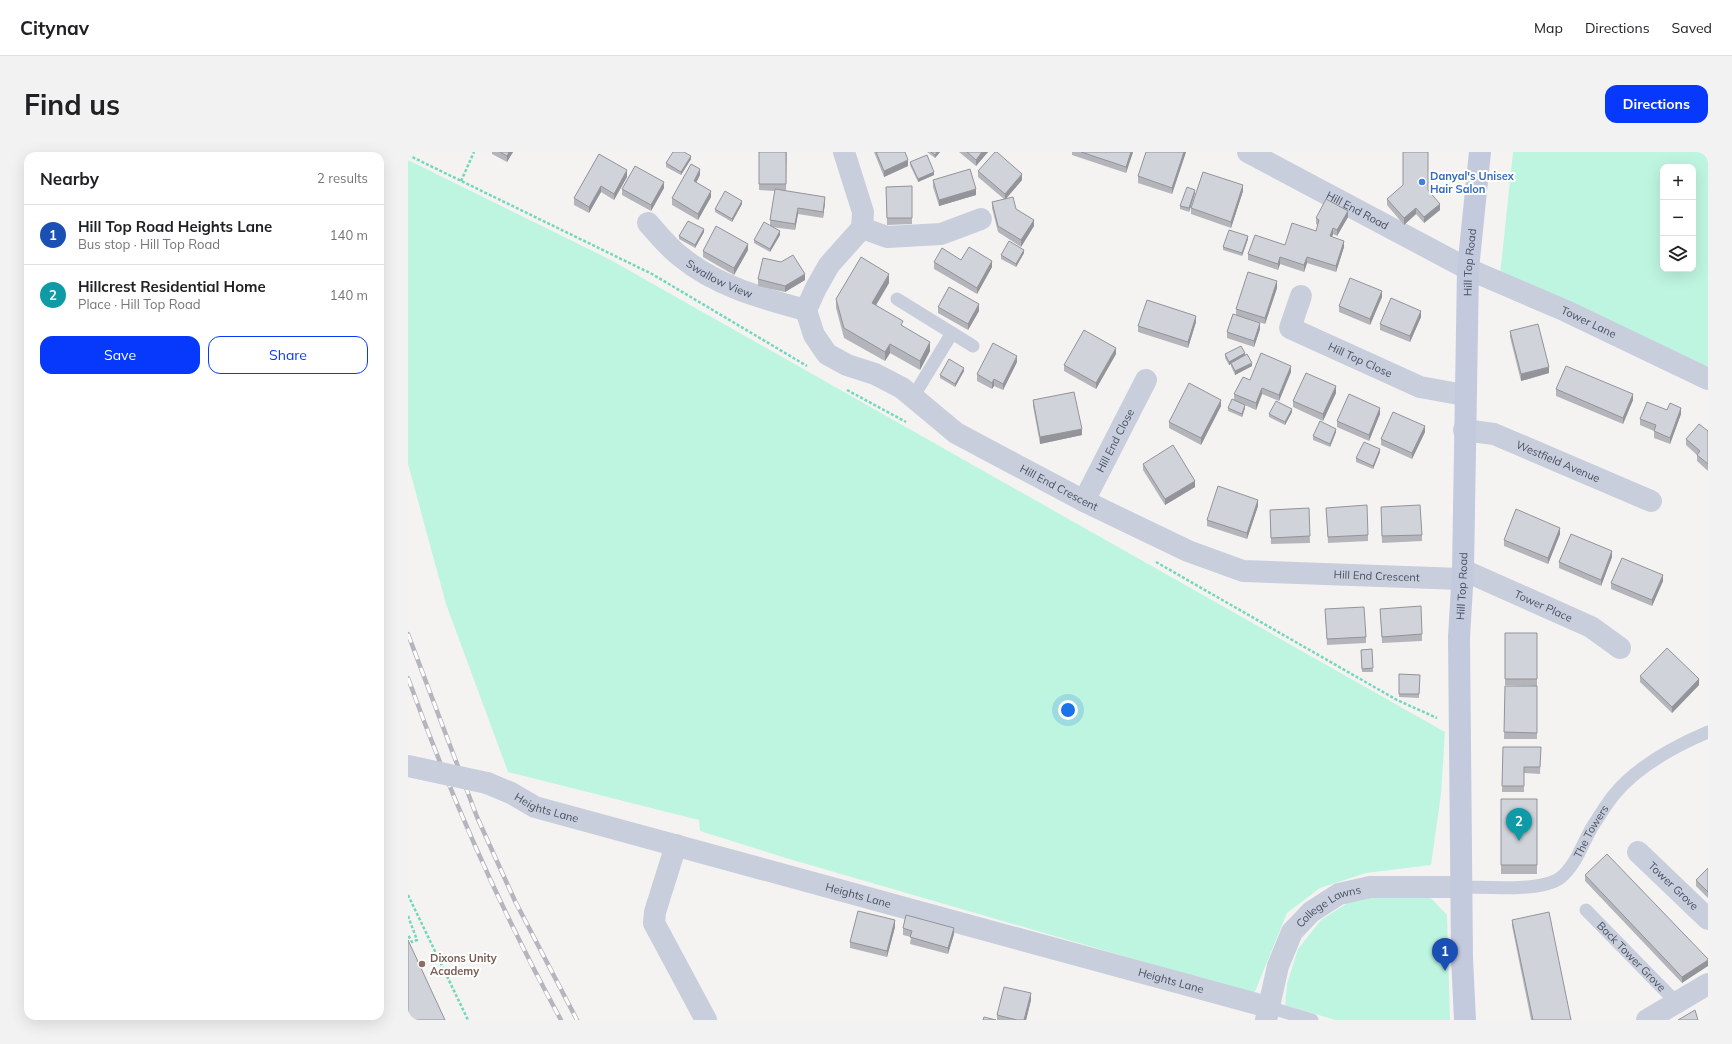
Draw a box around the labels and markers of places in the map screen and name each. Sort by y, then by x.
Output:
place label: Danyal's Unisex Hair Salon [1430,169,1515,196]
marker: Danyal's Unisex Hair Salon [1417,177,1427,187]
pin: 2 [1506,808,1532,841]
pin: 1 [1432,938,1458,971]
place label: Dixons Unity Academy [430,951,497,978]
marker: Dixons Unity Academy [417,959,427,969]

